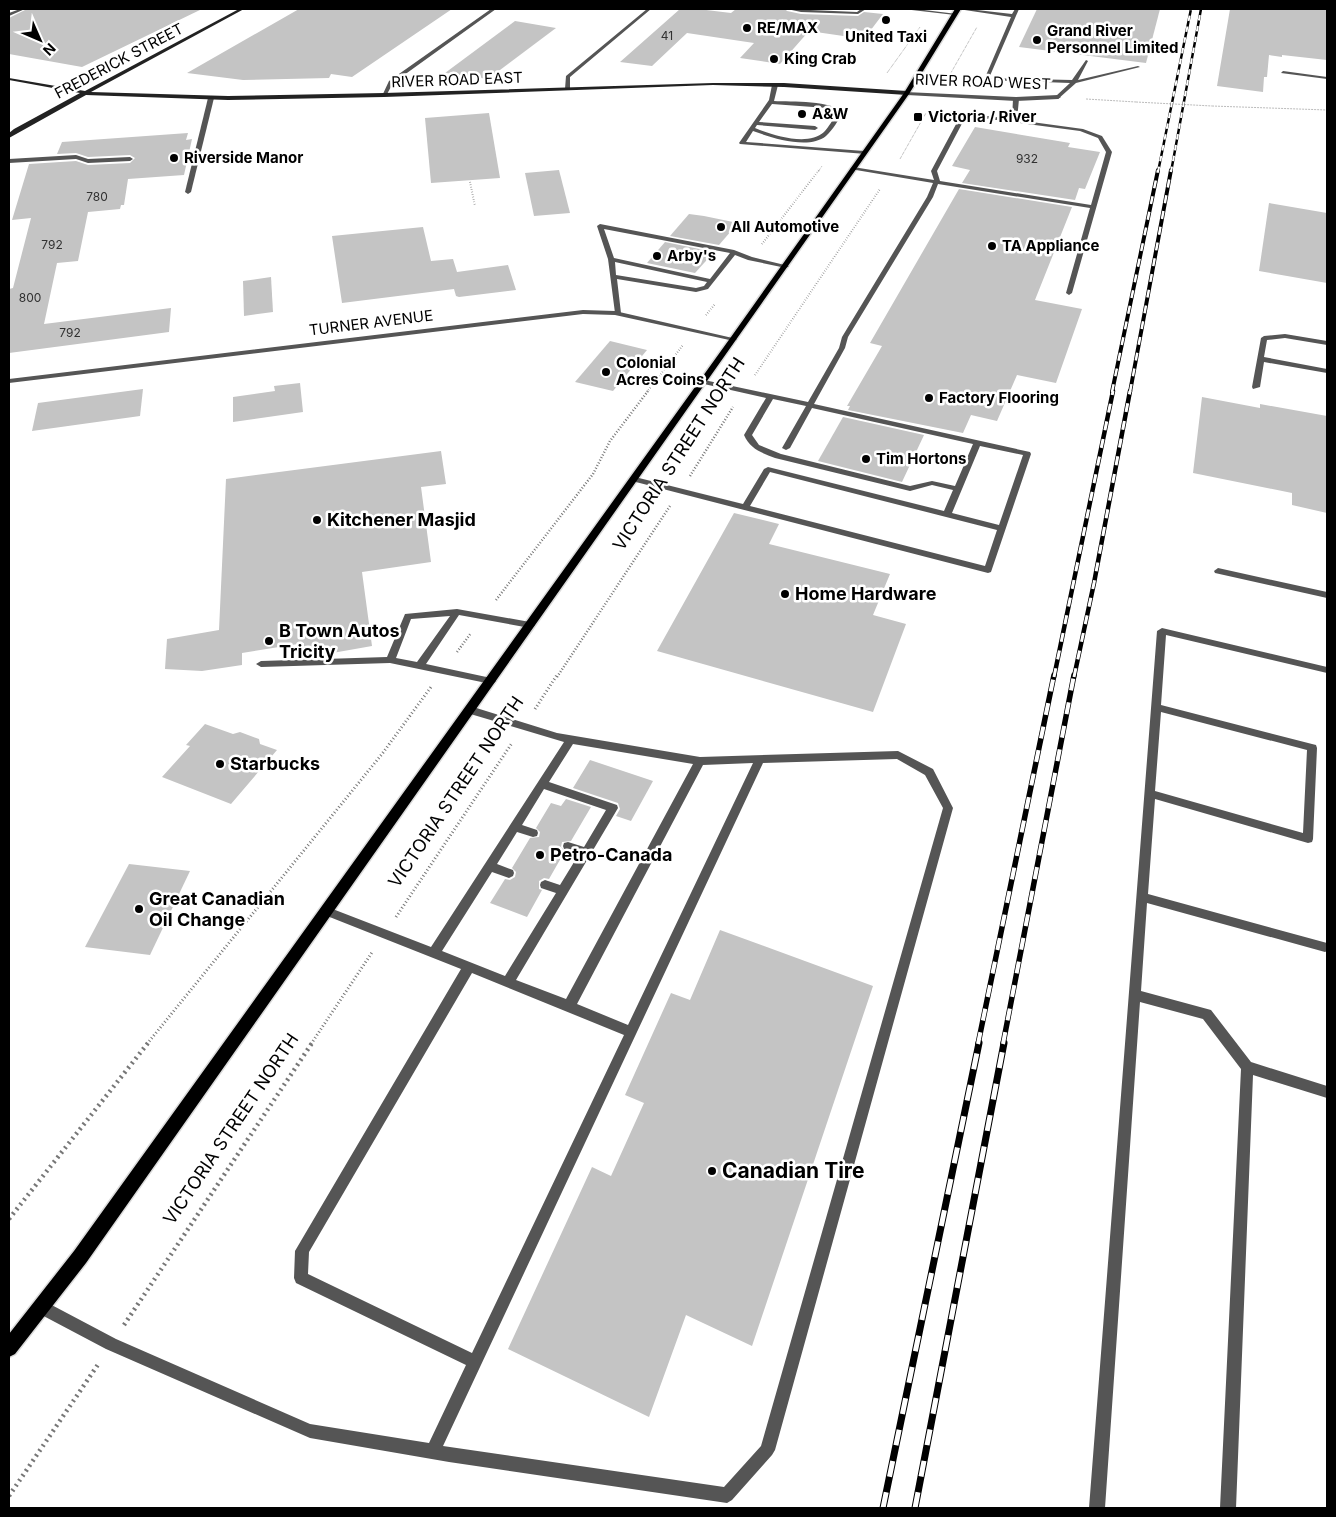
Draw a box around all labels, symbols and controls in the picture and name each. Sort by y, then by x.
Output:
marker: United Taxi [880,14,892,26]
north arrow [15,15,65,65]
place label: RE/MAX [757,18,818,37]
street label: FREDERICK STREET [51,19,186,103]
place label: Grand River Personnel Limited [1047,21,1179,57]
marker: RE/MAX [741,22,753,34]
place label: United Taxi [845,27,927,46]
house number: 41 [661,28,673,43]
marker: Grand River Personnel Limited [1031,34,1043,46]
text: N [40,40,59,59]
place label: King Crab [784,49,857,68]
marker: King Crab [768,53,780,65]
street label: RIVER ROAD EAST [391,68,523,91]
street label: RIVER ROAD WEST [915,70,1051,93]
place label: A&W [812,104,849,123]
place label: Victoria / River [928,107,1036,126]
marker: A&W [796,108,808,120]
marker: Victoria / River [912,111,924,123]
place label: Riverside Manor [184,148,303,167]
house number: 932 [1016,151,1038,166]
marker: Riverside Manor [168,152,180,164]
house number: 780 [86,189,108,204]
place label: All Automotive [731,217,839,236]
marker: All Automotive [715,221,727,233]
place label: TA Appliance [1002,236,1100,255]
house number: 792 [41,237,63,252]
marker: TA Appliance [986,240,998,252]
place label: Arby's [667,246,716,265]
marker: Arby's [651,250,663,262]
house number: 800 [19,290,41,305]
street label: TURNER AVENUE [308,305,434,340]
house number: 792 [59,325,81,340]
street label: VICTORIA STREET NORTH [608,353,749,554]
place label: Colonial Acres Coins [616,353,704,389]
marker: Colonial Acres Coins [600,366,612,378]
place label: Factory Flooring [939,388,1059,407]
marker: Factory Flooring [923,392,935,404]
place label: Tim Hortons [876,449,966,468]
marker: Tim Hortons [860,453,872,465]
place label: Kitchener Masjid [327,509,476,530]
marker: Kitchener Masjid [311,514,323,526]
place label: Home Hardware [795,583,937,604]
marker: Home Hardware [779,588,791,600]
place label: B Town Autos Tricity [279,620,400,662]
marker: B Town Autos Tricity [263,635,275,647]
street label: VICTORIA STREET NORTH [384,692,528,891]
place label: Starbucks [230,753,320,774]
marker: Starbucks [214,758,226,770]
place label: Petro-Canada [550,844,672,865]
marker: Petro-Canada [534,849,546,861]
place label: Great Canadian Oil Change [149,888,285,930]
marker: Great Canadian Oil Change [133,903,145,915]
street label: VICTORIA STREET NORTH [159,1029,303,1228]
place label: Canadian Tire [722,1158,864,1183]
marker: Canadian Tire [706,1165,718,1177]

